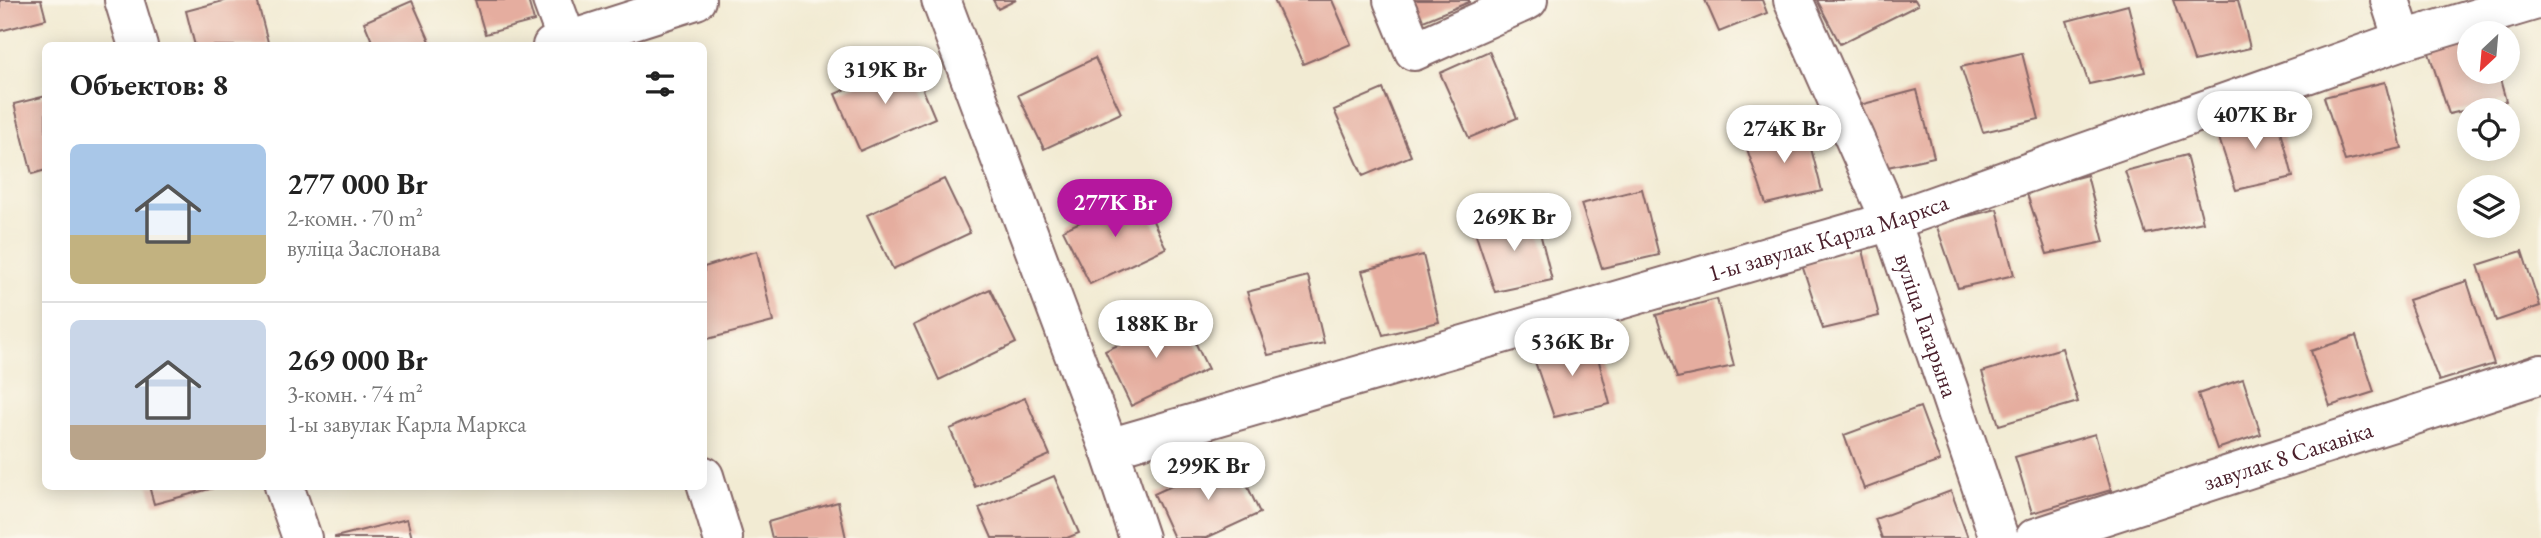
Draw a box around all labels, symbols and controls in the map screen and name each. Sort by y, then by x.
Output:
north arrow [2457,21,2520,84]
map controls [2457,21,2520,238]
pin: 319K Br [820,46,950,106]
text: 319K Br [843,54,927,84]
text: Объектов: 8 [70,65,228,104]
icon: filters [641,65,679,103]
pin: 407K Br [2190,92,2320,151]
button: locate [2457,98,2520,161]
text: 407K Br [2213,99,2297,129]
pin: 274K Br [1719,106,1849,165]
text: 274K Br [1742,113,1826,143]
text: 277 000 Br [287,164,428,203]
icon: home [126,172,210,256]
button: layers [2457,175,2520,238]
pin: 277K Br [1050,180,1180,239]
street label: 1-ы завулак Карла Маркса [1704,186,1953,288]
text: 277K Br [1073,187,1157,217]
pin: 269K Br [1449,194,1579,253]
text: 269K Br [1472,201,1556,231]
text: 2-комн. · 70 m² [287,203,423,233]
text: вуліца Заслонава [287,233,440,263]
street label: вуліца Гагарына [1888,249,1966,402]
pin: 188K Br [1091,300,1221,360]
text: 188K Br [1114,308,1198,338]
pin: 536K Br [1507,318,1637,378]
text: 536K Br [1530,326,1614,356]
text: 269 000 Br [287,340,428,379]
icon: home [126,348,210,432]
text: 3-комн. · 74 m² [287,379,423,409]
text: 1-ы завулак Карла Маркса [287,409,526,439]
street label: завулак 8 Сакавіка [2199,413,2377,497]
pin: 299K Br [1143,442,1273,502]
text: 299K Br [1166,450,1250,480]

